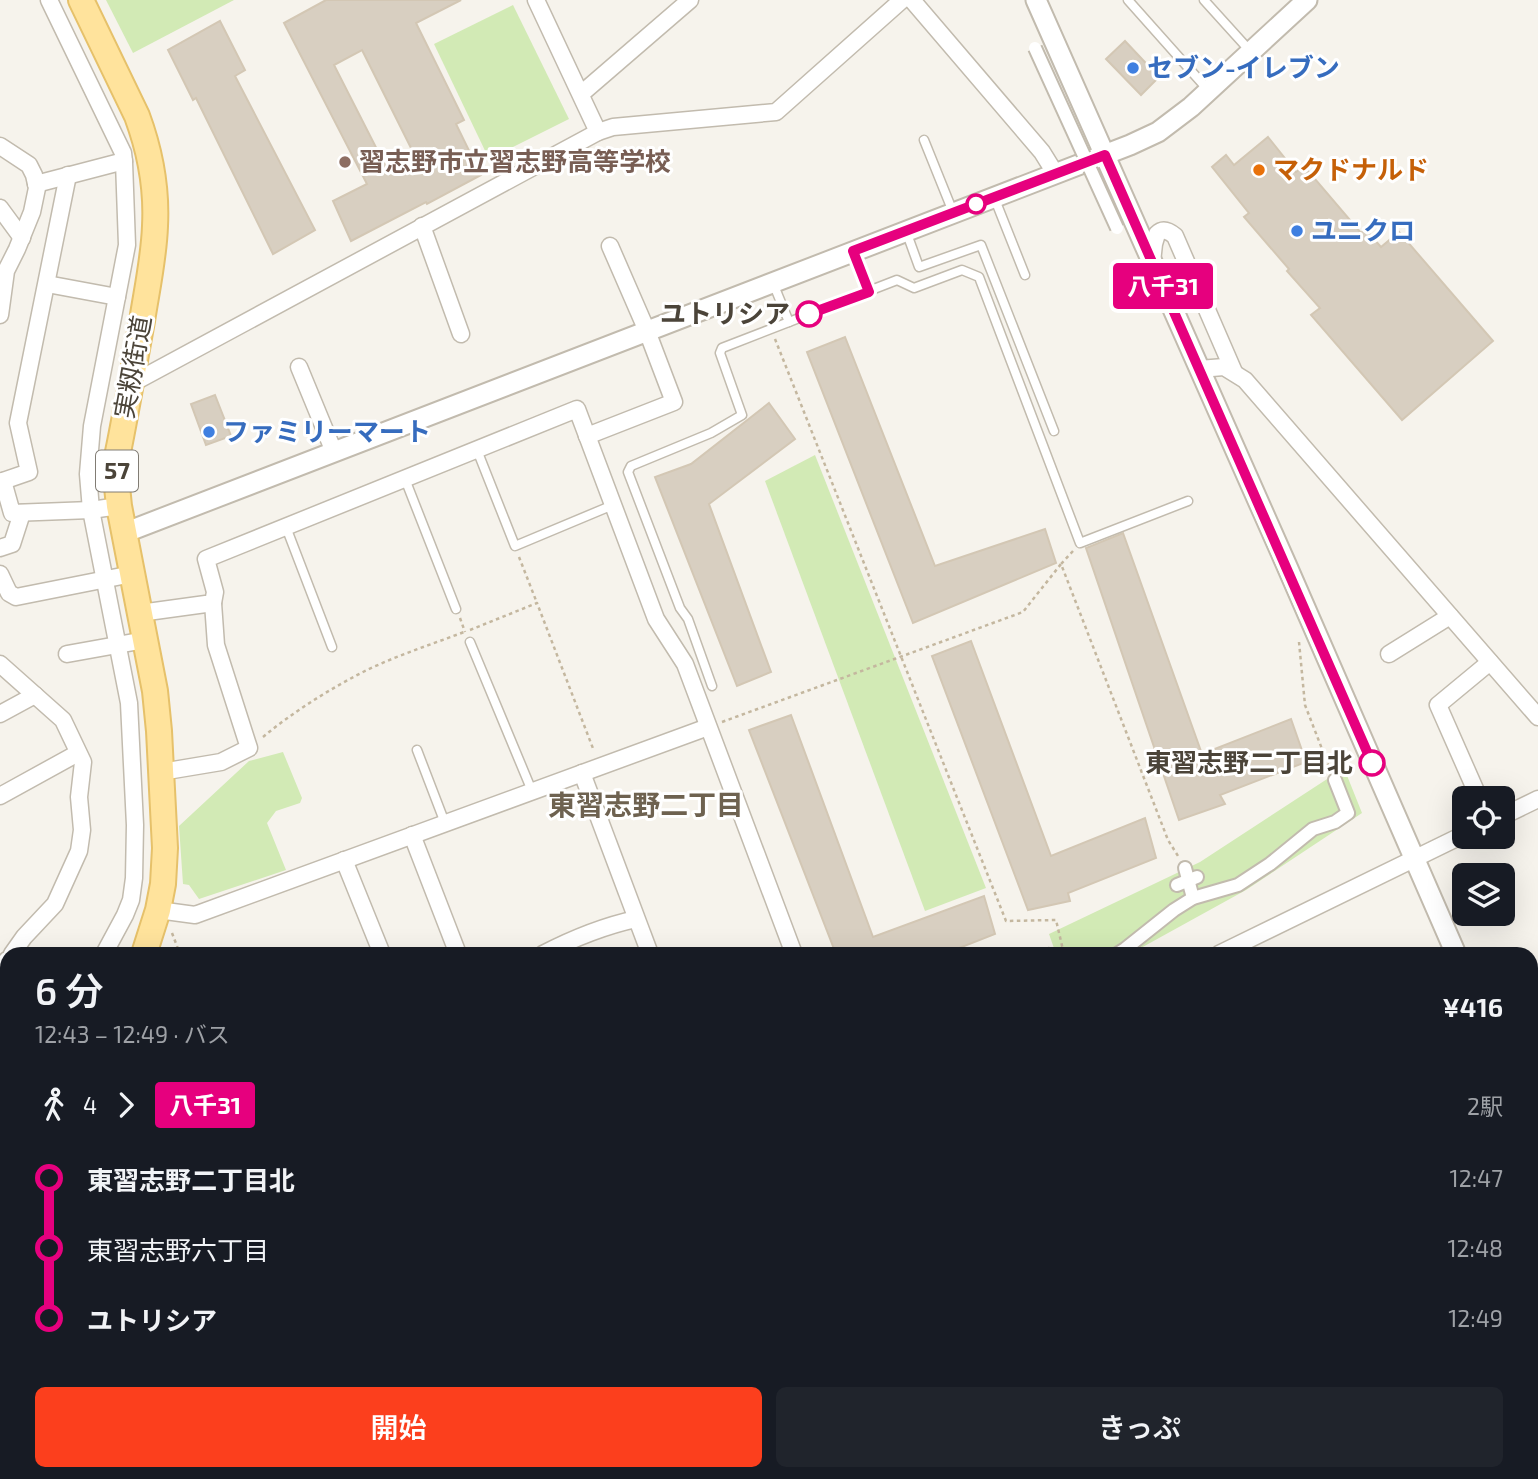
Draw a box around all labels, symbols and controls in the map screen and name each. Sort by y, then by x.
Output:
place label: セブン-イレブン [1147,51,1340,82]
marker: セブン-イレブン [1125,60,1141,76]
place label: 習志野市立習志野高等学校 [359,145,671,176]
place label: マクドナルド [1273,153,1429,184]
marker: 習志野市立習志野高等学校 [337,154,353,170]
marker: マクドナルド [1251,162,1267,178]
unlabelled marker [966,194,986,214]
place label: ユニクロ [1311,214,1415,245]
marker: ユニクロ [1289,223,1305,239]
line badge: 八千31 [1114,263,1212,309]
text: 八千31 [1127,271,1199,300]
place label: ユトリシア [660,297,790,328]
marker: ユトリシア [796,301,822,327]
street label: 実籾街道 [107,313,156,421]
place label: ファミリーマート [223,415,431,446]
marker: ファミリーマート [201,424,217,440]
road number: 57 [96,450,138,492]
place label: 東習志野二丁目北 [1145,746,1353,777]
marker: 東習志野二丁目北 [1359,750,1385,776]
map controls [1452,786,1515,926]
button: locate [1452,786,1515,849]
district label: 東習志野二丁目 [548,787,744,821]
button: layers [1452,863,1515,926]
text: 6 分 [35,967,103,1013]
text: ¥416 [1443,991,1503,1022]
text: 12:43 – 12:49 · バス [35,1020,230,1048]
icon: walk [35,1086,73,1124]
icon: forward [107,1086,145,1124]
text: 八千31 [169,1090,241,1119]
text: 4 [83,1091,97,1119]
text: 2駅 [1467,1092,1503,1120]
text: 東習志野二丁目北 [87,1164,295,1195]
text: 12:47 [1450,1164,1503,1192]
text: 東習志野六丁目 [87,1234,269,1265]
text: 12:48 [1447,1234,1503,1262]
text: ユトリシア [87,1304,217,1335]
text: 12:49 [1448,1304,1503,1332]
button: 開始 [35,1387,762,1467]
button: きっぷ [776,1387,1503,1467]

